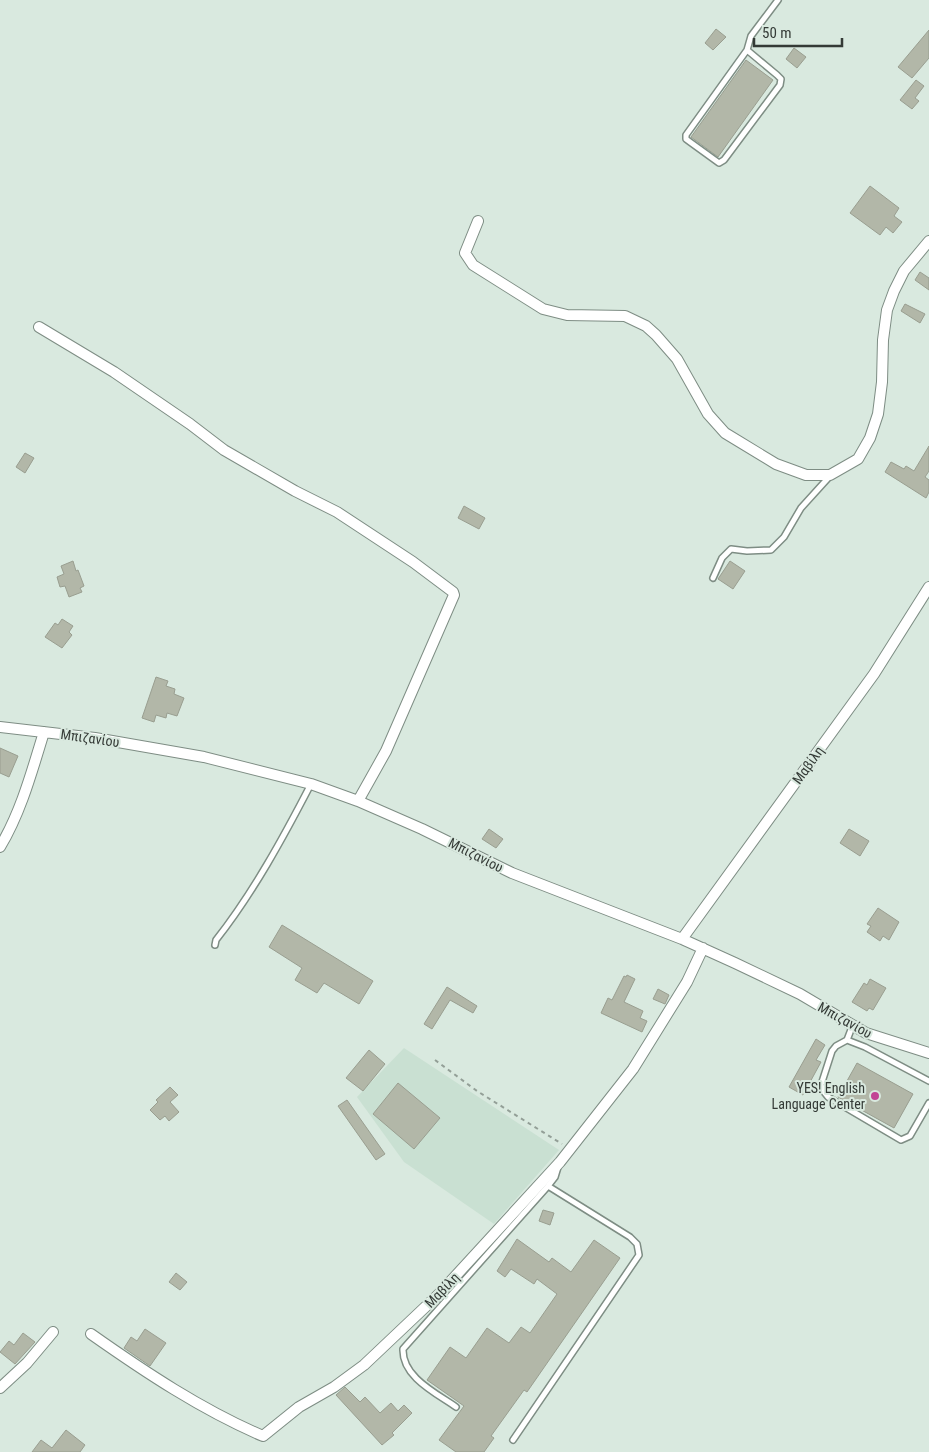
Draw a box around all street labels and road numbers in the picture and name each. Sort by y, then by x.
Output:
street label: Μπιζανίου [60,726,121,750]
street label: Μαβίλη [789,743,827,787]
street label: Μπιζανίου [446,834,506,876]
street label: Μπιζανίου [815,999,875,1041]
street label: Μαβίλη [421,1269,463,1311]

